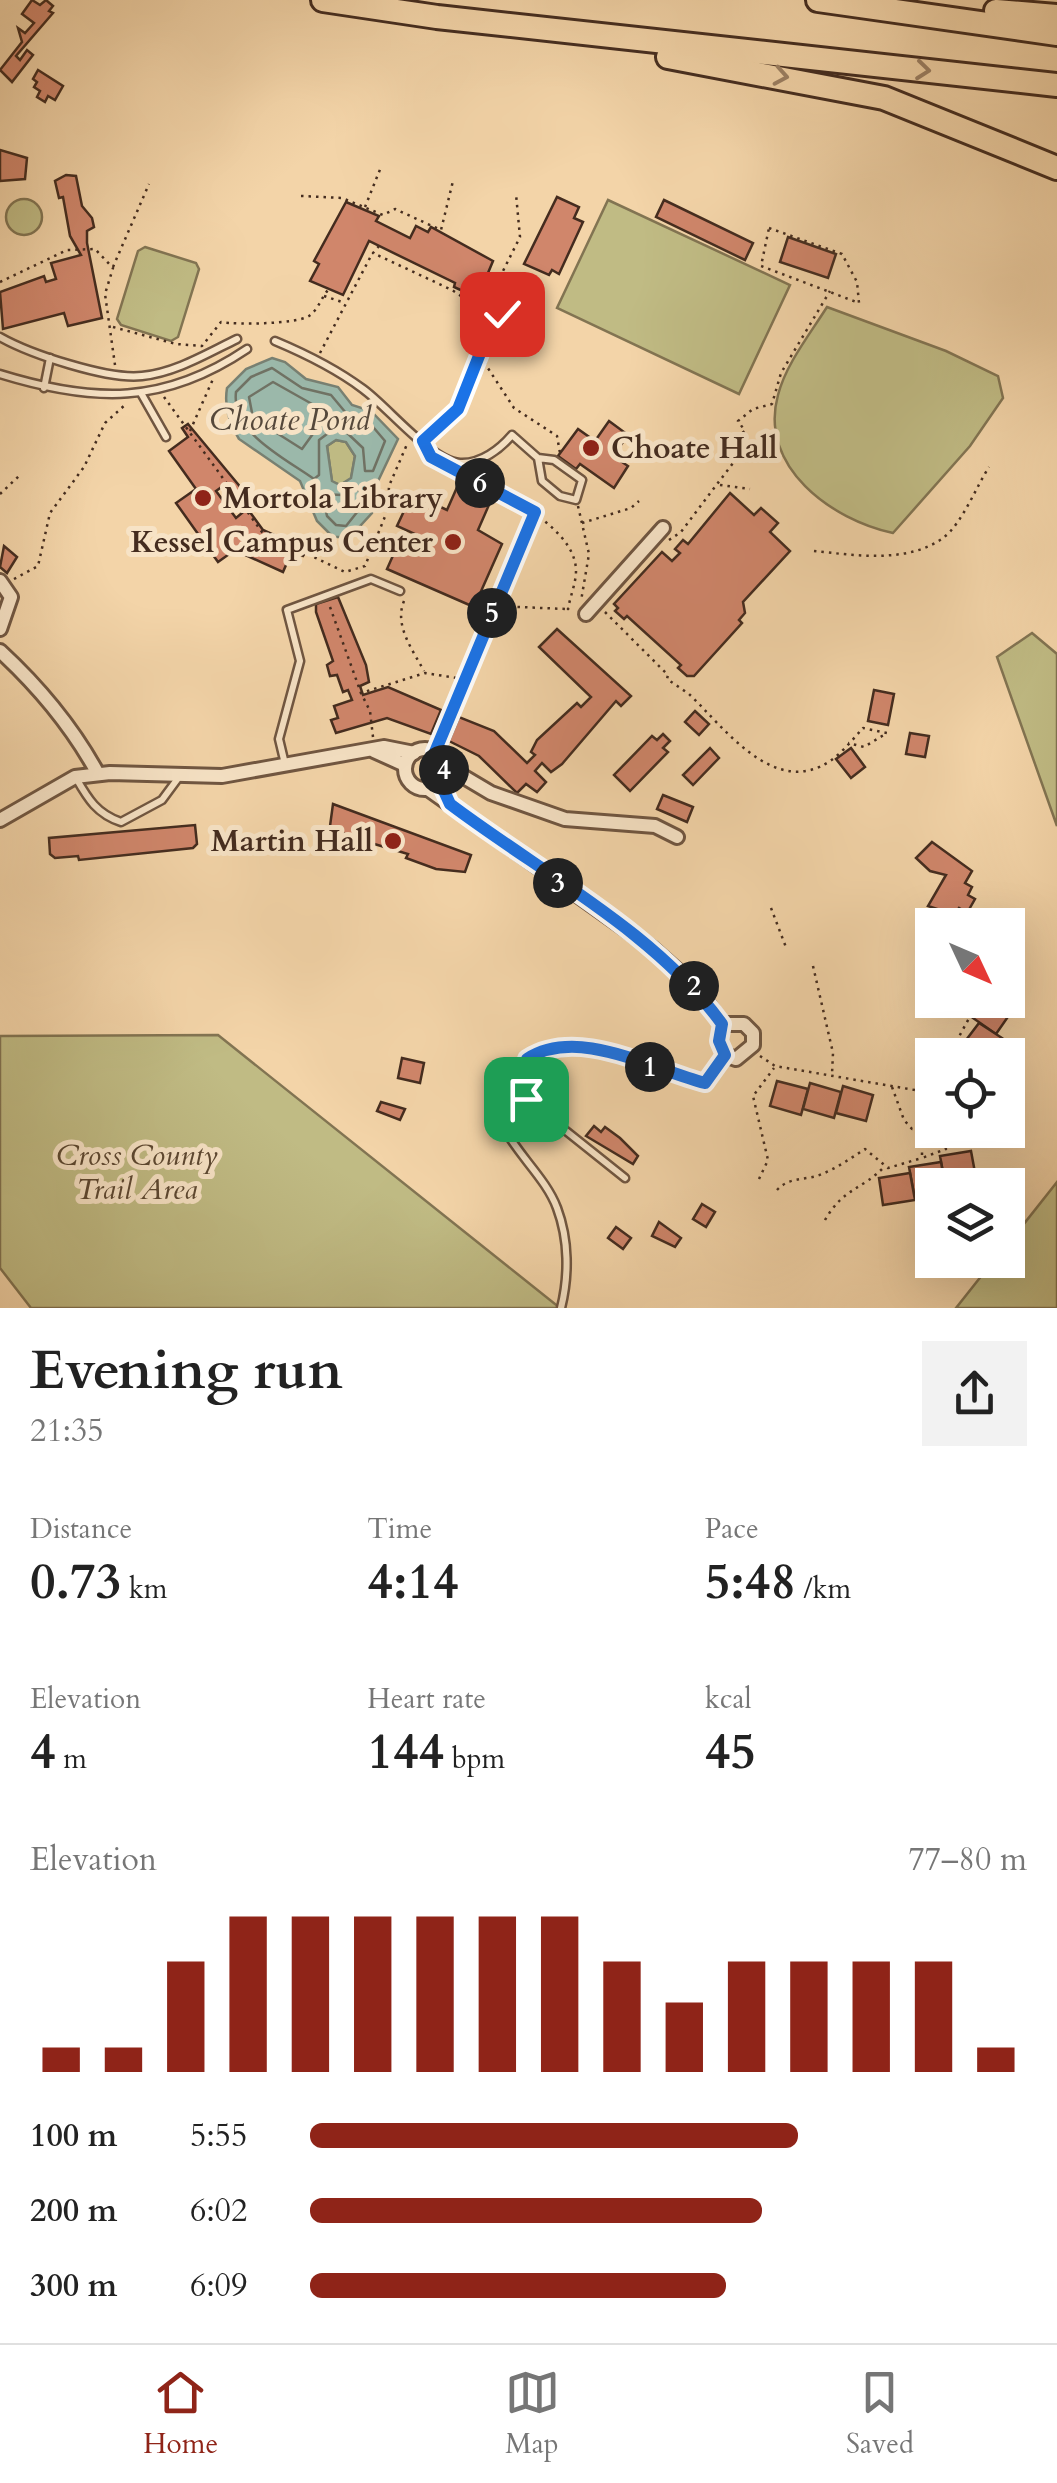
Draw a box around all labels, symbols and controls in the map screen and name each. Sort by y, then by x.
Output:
one-way arrow [915,59,931,80]
one-way arrow [772,65,789,86]
pin [460,272,545,357]
icon: check [475,287,530,342]
water label: Choate Pond [209,398,372,442]
place label: Choate Hall [611,428,778,469]
marker: Choate Hall [580,437,602,459]
pin: 6 [455,458,505,508]
text: 6 [473,464,487,502]
place label: Mortola Library [223,478,443,519]
marker: Mortola Library [192,487,214,509]
place label: Kessel Campus Center [130,522,434,563]
marker: Kessel Campus Center [442,531,464,553]
pin: 5 [467,588,517,638]
text: 5 [485,594,499,632]
pin: 4 [419,745,469,795]
text: 4 [437,751,451,789]
place label: Martin Hall [211,821,373,862]
marker: Martin Hall [382,830,404,852]
pin: 3 [533,858,583,908]
text: 3 [551,864,565,902]
north arrow [915,908,1025,1018]
map controls [915,908,1025,1278]
pin: 2 [669,961,719,1011]
text: 2 [687,967,701,1005]
button: locate [915,1038,1025,1148]
pin: 1 [625,1042,675,1092]
text: 1 [643,1048,657,1086]
pin [484,1057,569,1142]
icon: arrive [499,1072,554,1127]
park label: Cross County Trail Area [56,1135,218,1210]
button: layers [915,1168,1025,1278]
text: Evening run [30,1334,343,1408]
button: share [922,1341,1027,1446]
text: 21:35 [30,1409,104,1453]
text: Distance [30,1510,132,1548]
text: Time [367,1510,432,1548]
text: Pace [705,1510,759,1548]
text: 0.73 [30,1548,121,1616]
text: 4:14 [367,1548,459,1616]
text: 5:48 [705,1548,796,1616]
text: km [121,1570,168,1608]
text: /km [796,1570,851,1608]
text: Elevation [30,1680,141,1718]
text: Heart rate [367,1680,486,1718]
text: kcal [705,1680,752,1718]
text: 4 [30,1718,56,1786]
text: 144 [367,1718,444,1786]
text: 45 [705,1718,756,1786]
text: m [56,1740,87,1778]
text: bpm [444,1740,505,1778]
text: Elevation [30,1838,157,1882]
text: 77–80 m [908,1838,1027,1882]
text: 100 m [30,2114,117,2158]
text: 5:55 [190,2114,247,2158]
text: 200 m [30,2189,117,2233]
text: 6:02 [190,2189,247,2233]
text: 300 m [30,2264,117,2308]
text: 6:09 [190,2264,247,2308]
tab: Home [143,2365,218,2463]
tab: Map [505,2365,560,2463]
tab: Saved [846,2365,914,2463]

